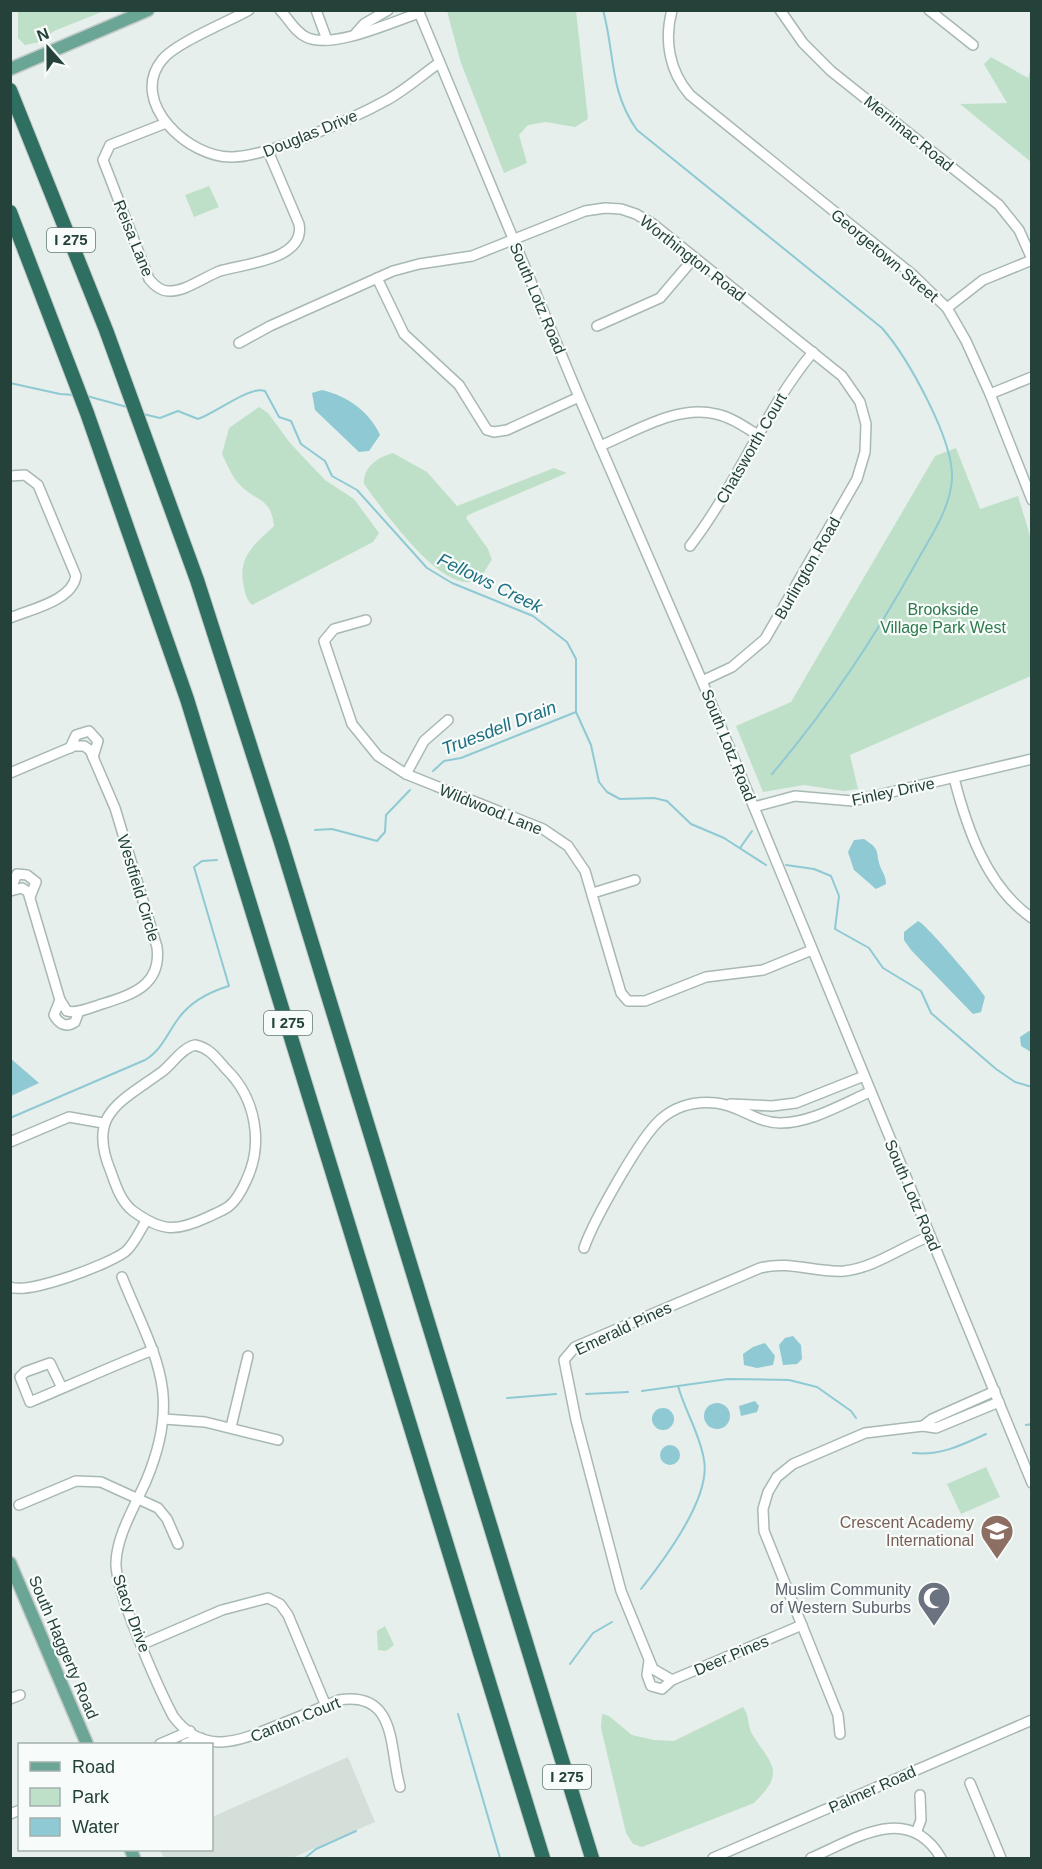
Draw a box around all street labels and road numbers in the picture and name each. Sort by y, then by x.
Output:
street label: Merrimac Road [861,92,957,174]
street label: Douglas Drive [260,107,360,160]
street label: Reisa Lane [110,197,157,279]
street label: Georgetown Street [828,206,942,305]
street label: Worthington Road [637,212,749,305]
road number: I 275 [47,228,95,252]
street label: South Lotz Road [506,240,569,356]
street label: Chatsworth Court [713,390,790,506]
street label: Burlington Road [771,514,843,622]
street label: South Lotz Road [698,687,759,804]
street label: Finley Drive [850,774,936,809]
street label: Wildwood Lane [437,781,545,838]
street label: Westfield Circle [114,833,163,944]
road number: I 275 [264,1011,312,1035]
street label: South Lotz Road [881,1137,944,1253]
street label: Emerald Pines [572,1299,674,1358]
street label: Stacy Drive [110,1572,154,1655]
street label: South Haggerty Road [26,1573,101,1721]
street label: Deer Pines [691,1632,771,1679]
street label: Canton Court [248,1694,343,1745]
street label: Palmer Road [826,1763,918,1816]
road number: I 275 [543,1765,591,1789]

